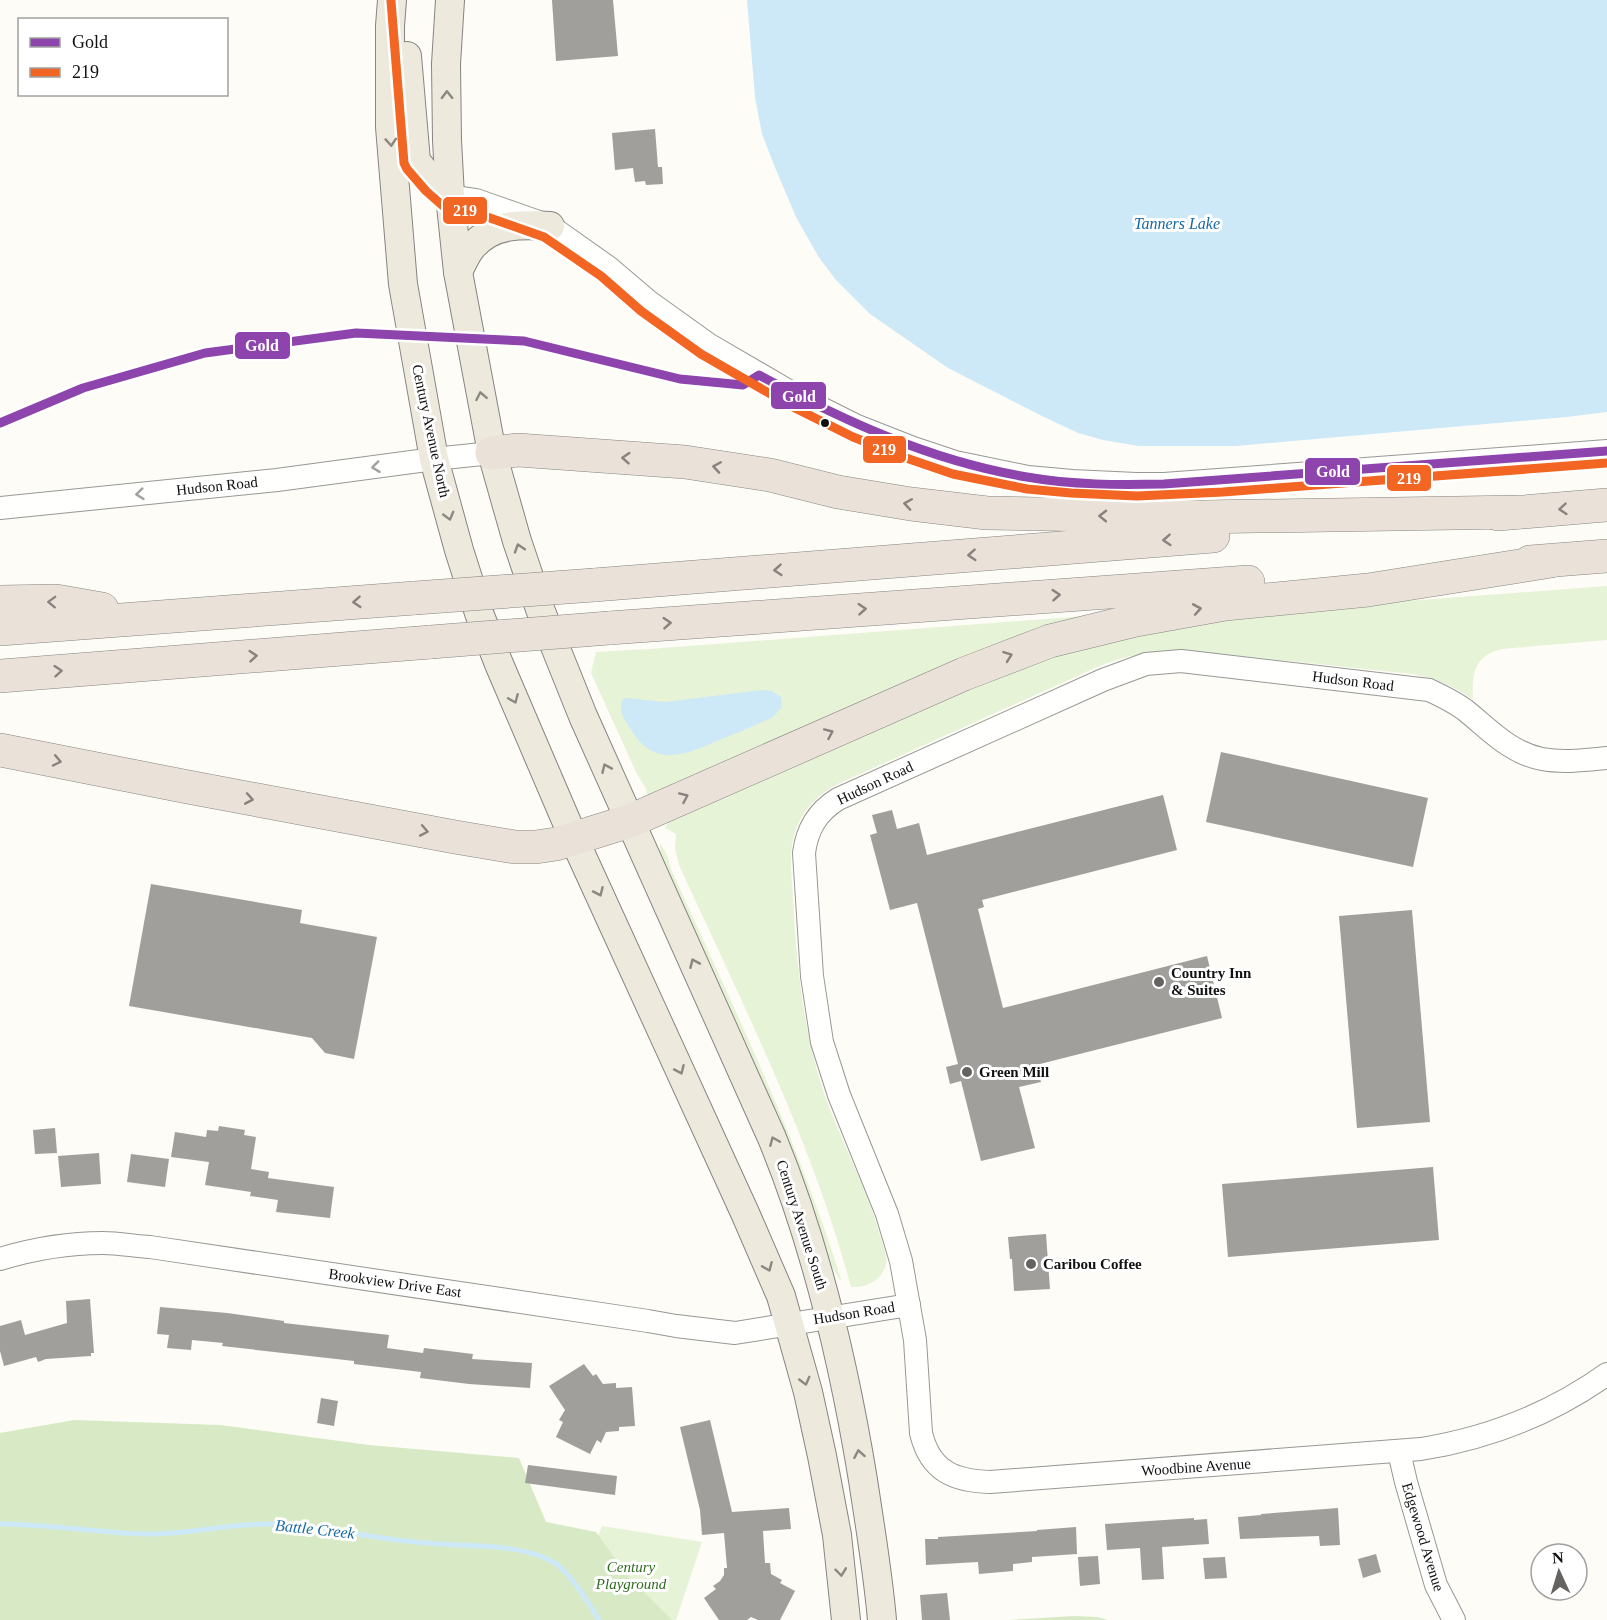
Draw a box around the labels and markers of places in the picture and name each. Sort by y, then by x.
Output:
unlabelled marker [819,417,831,429]
place label: Country Inn & Suites [1171,965,1252,998]
marker: Country Inn & Suites [1152,975,1166,989]
place label: Green Mill [979,1064,1049,1080]
marker: Green Mill [960,1065,974,1079]
place label: Caribou Coffee [1043,1256,1142,1272]
marker: Caribou Coffee [1024,1257,1038,1271]

